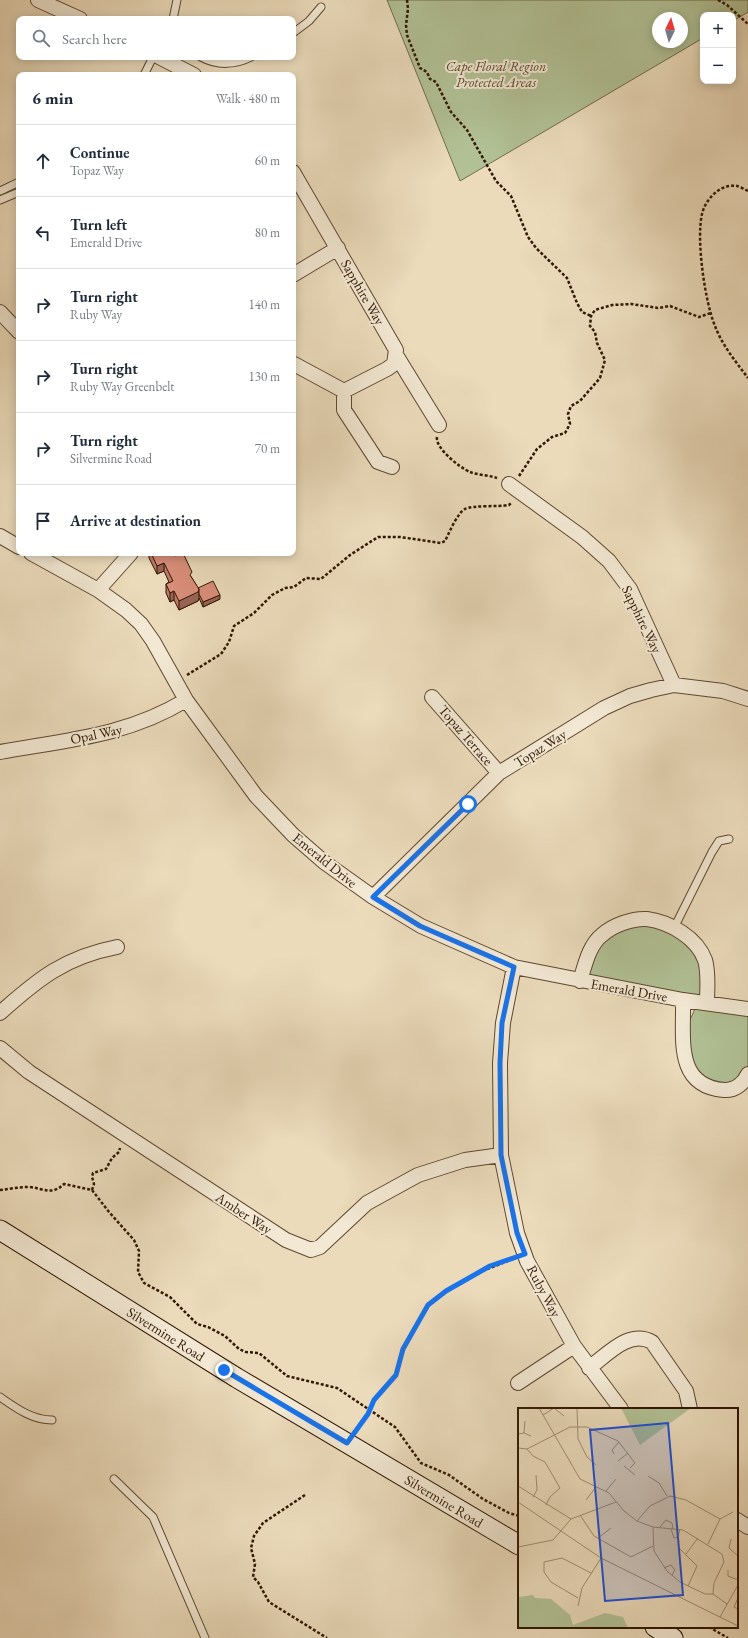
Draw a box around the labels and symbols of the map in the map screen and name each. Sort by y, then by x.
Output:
north arrow [652,12,688,48]
park label: Cape Floral Region Protected Areas [446,57,546,91]
street label: Sapphire Way [337,256,389,329]
street label: Sapphire Way [618,582,666,657]
street label: Topaz Terrace [435,701,498,769]
street label: Opal Way [68,720,124,748]
street label: Topaz Way [511,724,570,771]
route start [459,795,477,813]
street label: Emerald Drive [289,829,361,892]
street label: Emerald Drive [589,974,669,1006]
street label: Amber Way [212,1188,276,1238]
street label: Ruby Way [523,1262,566,1321]
street label: Silvermine Road [124,1303,209,1366]
route end [215,1361,233,1379]
inset map [518,1408,738,1628]
street label: Silvermine Road [401,1470,487,1532]

